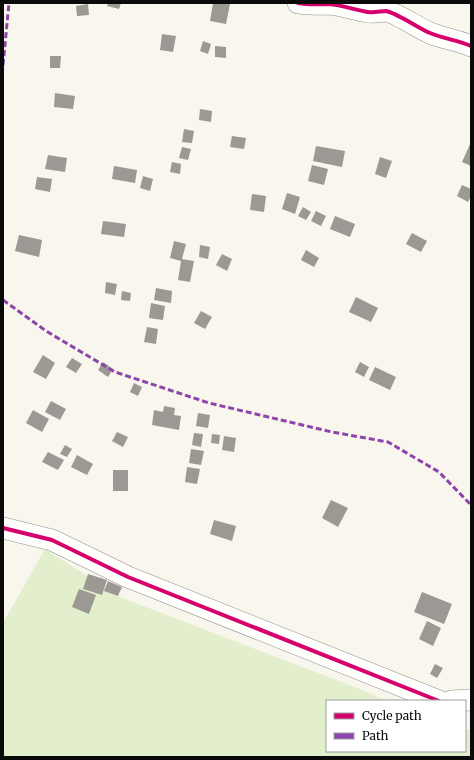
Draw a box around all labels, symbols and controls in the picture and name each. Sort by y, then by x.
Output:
legend [326,700,466,752]
text: Cycle path [362,708,422,723]
text: Path [362,728,388,743]

